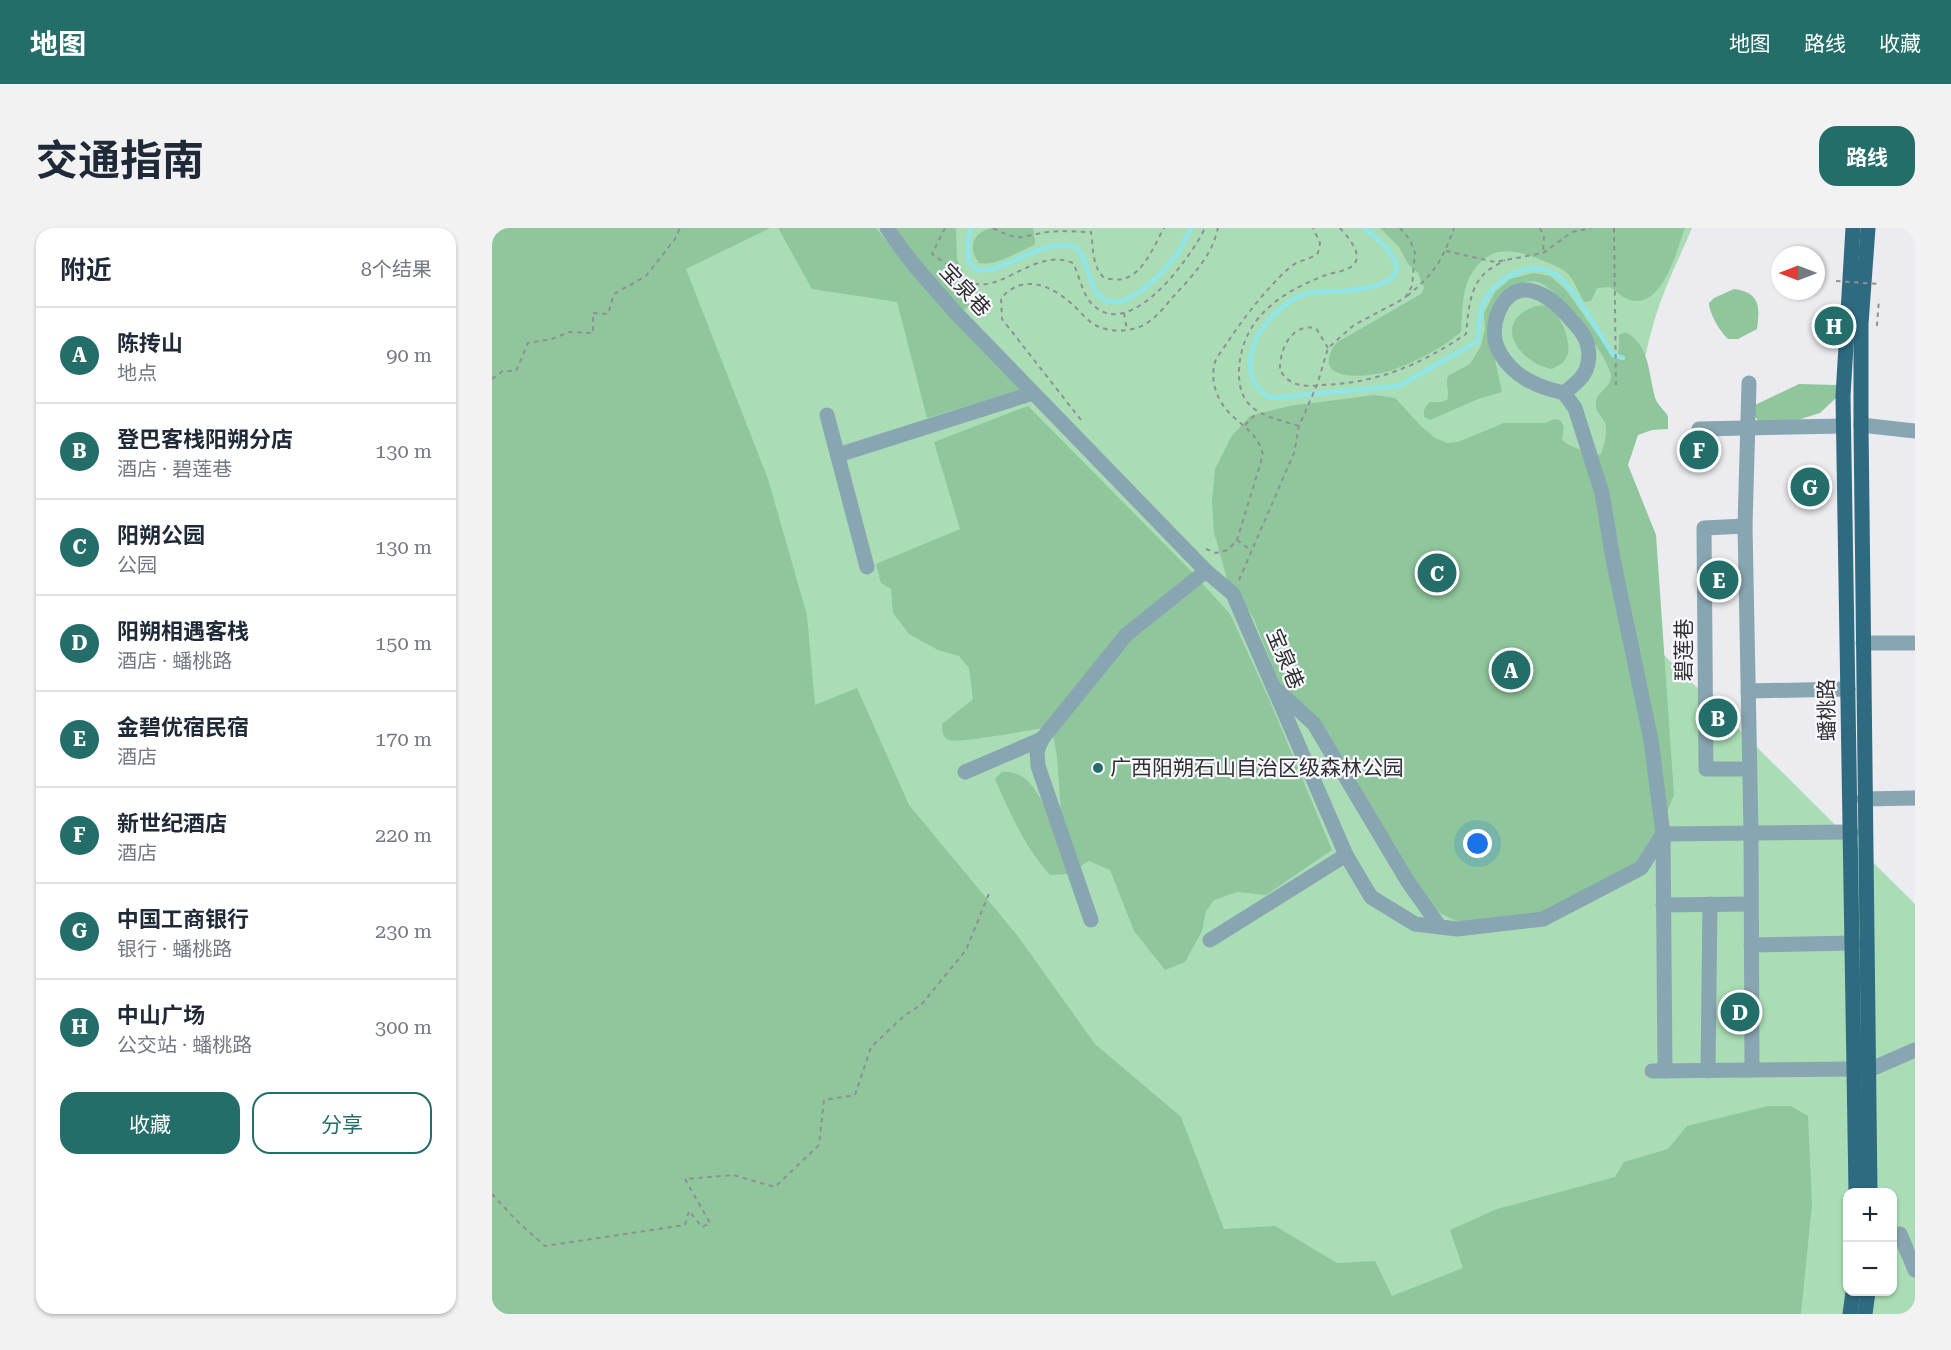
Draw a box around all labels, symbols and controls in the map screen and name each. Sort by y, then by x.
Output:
text: 地图 [30,28,86,61]
text: 地图 [1729,32,1771,56]
text: 路线 [1804,32,1846,56]
text: 收藏 [1879,32,1921,56]
button: 路线 [1819,126,1915,186]
text: 交通指南 [36,136,204,185]
north arrow [1771,246,1825,300]
text: 附近 [60,255,112,285]
text: 8个结果 [361,257,432,281]
street label: 宝泉巷 [935,259,995,321]
pin: H [1814,304,1854,348]
text: 陈抟山 [117,331,183,356]
text: A [72,343,87,367]
text: 90 m [386,343,432,367]
text: 地点 [117,361,157,385]
text: 登巴客栈阳朔分店 [117,427,293,452]
pin: F [1680,428,1718,472]
text: B [72,439,87,463]
text: 130 m [375,439,432,463]
text: 酒店 · 碧莲巷 [117,457,232,481]
pin: G [1790,464,1830,510]
text: 阳朔公园 [117,523,205,548]
text: C [73,535,87,559]
text: 130 m [375,535,432,559]
pin: C [1418,550,1456,596]
text: 公园 [117,553,157,577]
pin: E [1700,558,1738,602]
text: 阳朔相遇客栈 [117,619,249,644]
street label: 碧莲巷 [1672,619,1696,682]
street label: 宝泉巷 [1262,625,1308,693]
text: D [71,631,88,655]
text: 150 m [375,631,432,655]
pin: A [1492,648,1530,692]
text: 酒店 · 蟠桃路 [117,649,232,673]
street label: 蟠桃路 [1814,678,1840,742]
pin: B [1698,696,1738,740]
text: 金碧优宿民宿 [117,715,249,740]
text: E [73,727,86,751]
text: 170 m [375,727,432,751]
text: 酒店 [117,745,157,769]
place label: 广西阳朔石山自治区级森林公园 [1110,756,1404,780]
marker: 广西阳朔石山自治区级森林公园 [1091,761,1105,775]
text: 新世纪酒店 [117,811,227,836]
text: F [73,823,86,847]
text: 220 m [375,823,432,847]
your location [1463,829,1492,858]
text: 酒店 [117,841,157,865]
text: 中国工商银行 [117,907,249,932]
text: G [72,919,87,943]
text: 230 m [375,919,432,943]
text: 银行 · 蟠桃路 [117,937,232,961]
pin: D [1720,990,1760,1034]
text: 中山广场 [117,1003,205,1028]
text: H [71,1015,88,1039]
text: 300 m [375,1015,432,1039]
text: 公交站 · 蟠桃路 [117,1033,252,1057]
button: 收藏 [60,1092,240,1154]
button: 分享 [252,1092,432,1154]
map controls [1843,1188,1897,1296]
button: + [1843,1188,1897,1242]
button: − [1843,1242,1897,1296]

